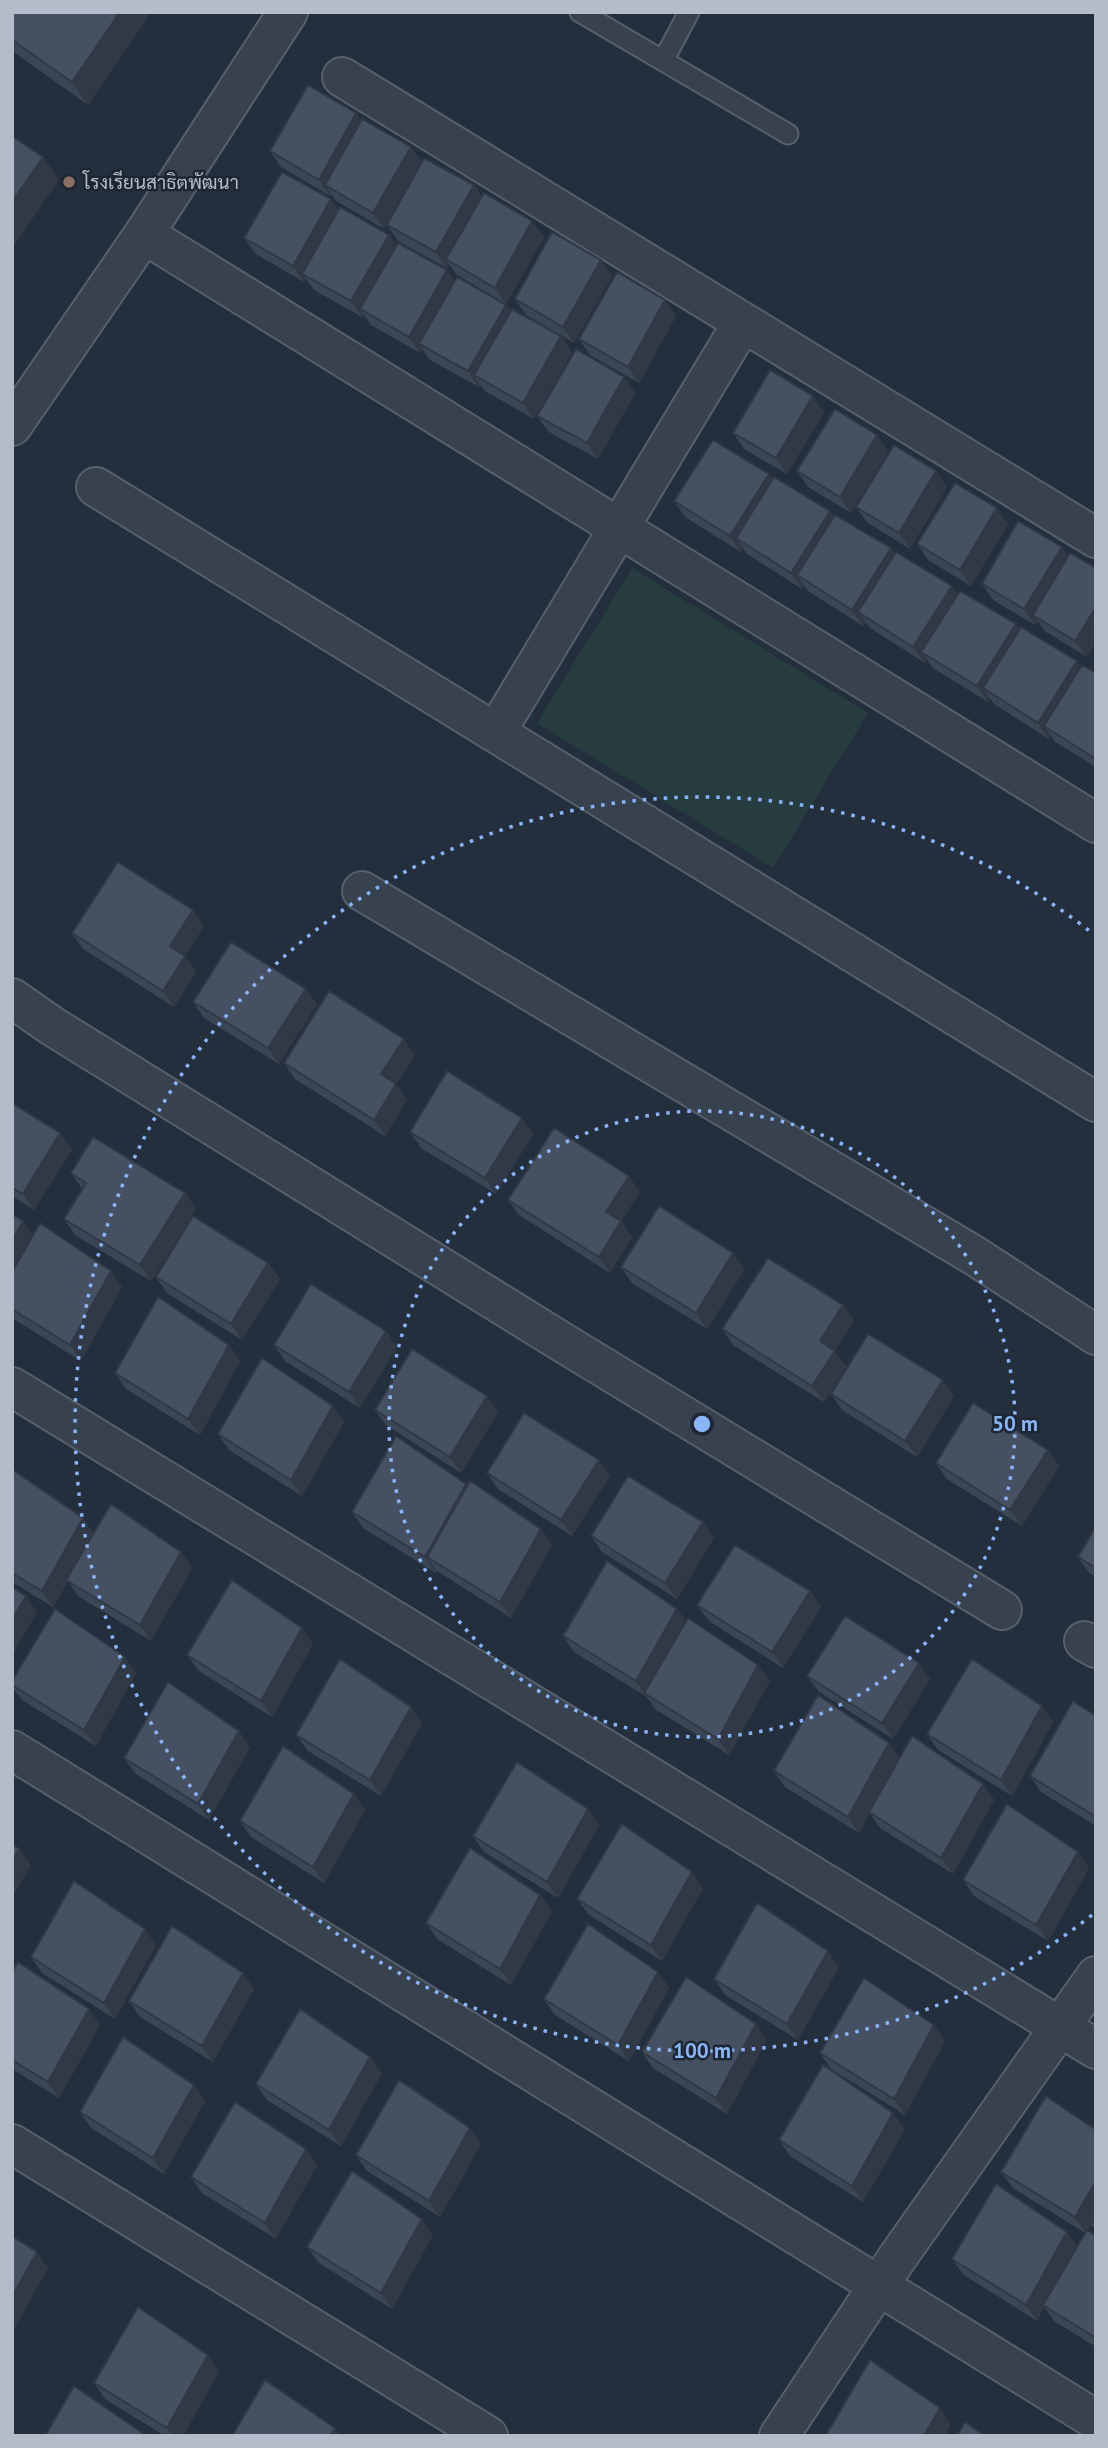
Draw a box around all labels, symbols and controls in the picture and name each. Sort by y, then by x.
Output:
place label: โรงเรียนสาธิตพัฒนา [82,170,239,194]
marker: โรงเรียนสาธิตพัฒนา [61,174,77,190]
text: 50 m [992,1410,1038,1437]
centre of rings [690,1412,714,1436]
text: 100 m [673,2037,731,2064]

